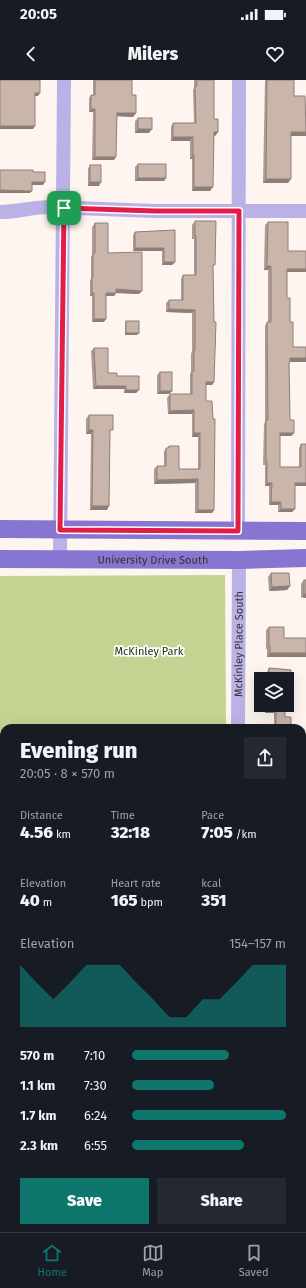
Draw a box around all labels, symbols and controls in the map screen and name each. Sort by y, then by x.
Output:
text: 20:05 [20,5,57,23]
icon: back [20,43,42,65]
text: Milers [128,43,178,65]
icon: heart [264,43,286,65]
pin [47,191,81,225]
icon: arrive [53,197,75,219]
street label: University Drive South [98,553,208,566]
street label: McKinley Place South [232,591,245,697]
park label: McKinley Park [115,645,184,658]
map controls [254,672,294,712]
button: layers [254,672,294,712]
text: Evening run [20,737,137,764]
button: share [244,737,286,779]
text: 20:05 · 8 × 570 m [20,766,115,781]
text: Distance [20,809,63,822]
text: Time [111,809,135,822]
text: Pace [201,809,224,822]
text: 4.56 [20,822,53,843]
text: 32:18 [111,822,150,843]
text: 7:05 [201,822,233,843]
text: km [53,828,71,841]
text: /km [233,828,257,841]
text: Elevation [20,877,66,890]
text: Heart rate [111,877,161,890]
text: kcal [201,877,221,890]
text: 40 [20,890,40,911]
text: 165 [111,890,138,911]
text: 351 [201,890,227,911]
text: m [40,896,52,909]
text: bpm [138,896,163,909]
text: Elevation [20,936,74,951]
text: 154–157 m [229,936,286,951]
text: 570 m [20,1048,54,1063]
text: 7:10 [84,1048,105,1063]
text: 1.1 km [20,1078,55,1093]
text: 7:30 [84,1078,107,1093]
text: 1.7 km [20,1108,56,1123]
text: 6:24 [84,1108,107,1123]
text: 2.3 km [20,1138,58,1153]
text: 6:55 [84,1138,107,1153]
button: Save [20,1178,149,1224]
button: Share [157,1178,286,1224]
tab: Home [37,1242,67,1279]
tab: Map [142,1242,164,1279]
tab: Saved [239,1242,269,1279]

